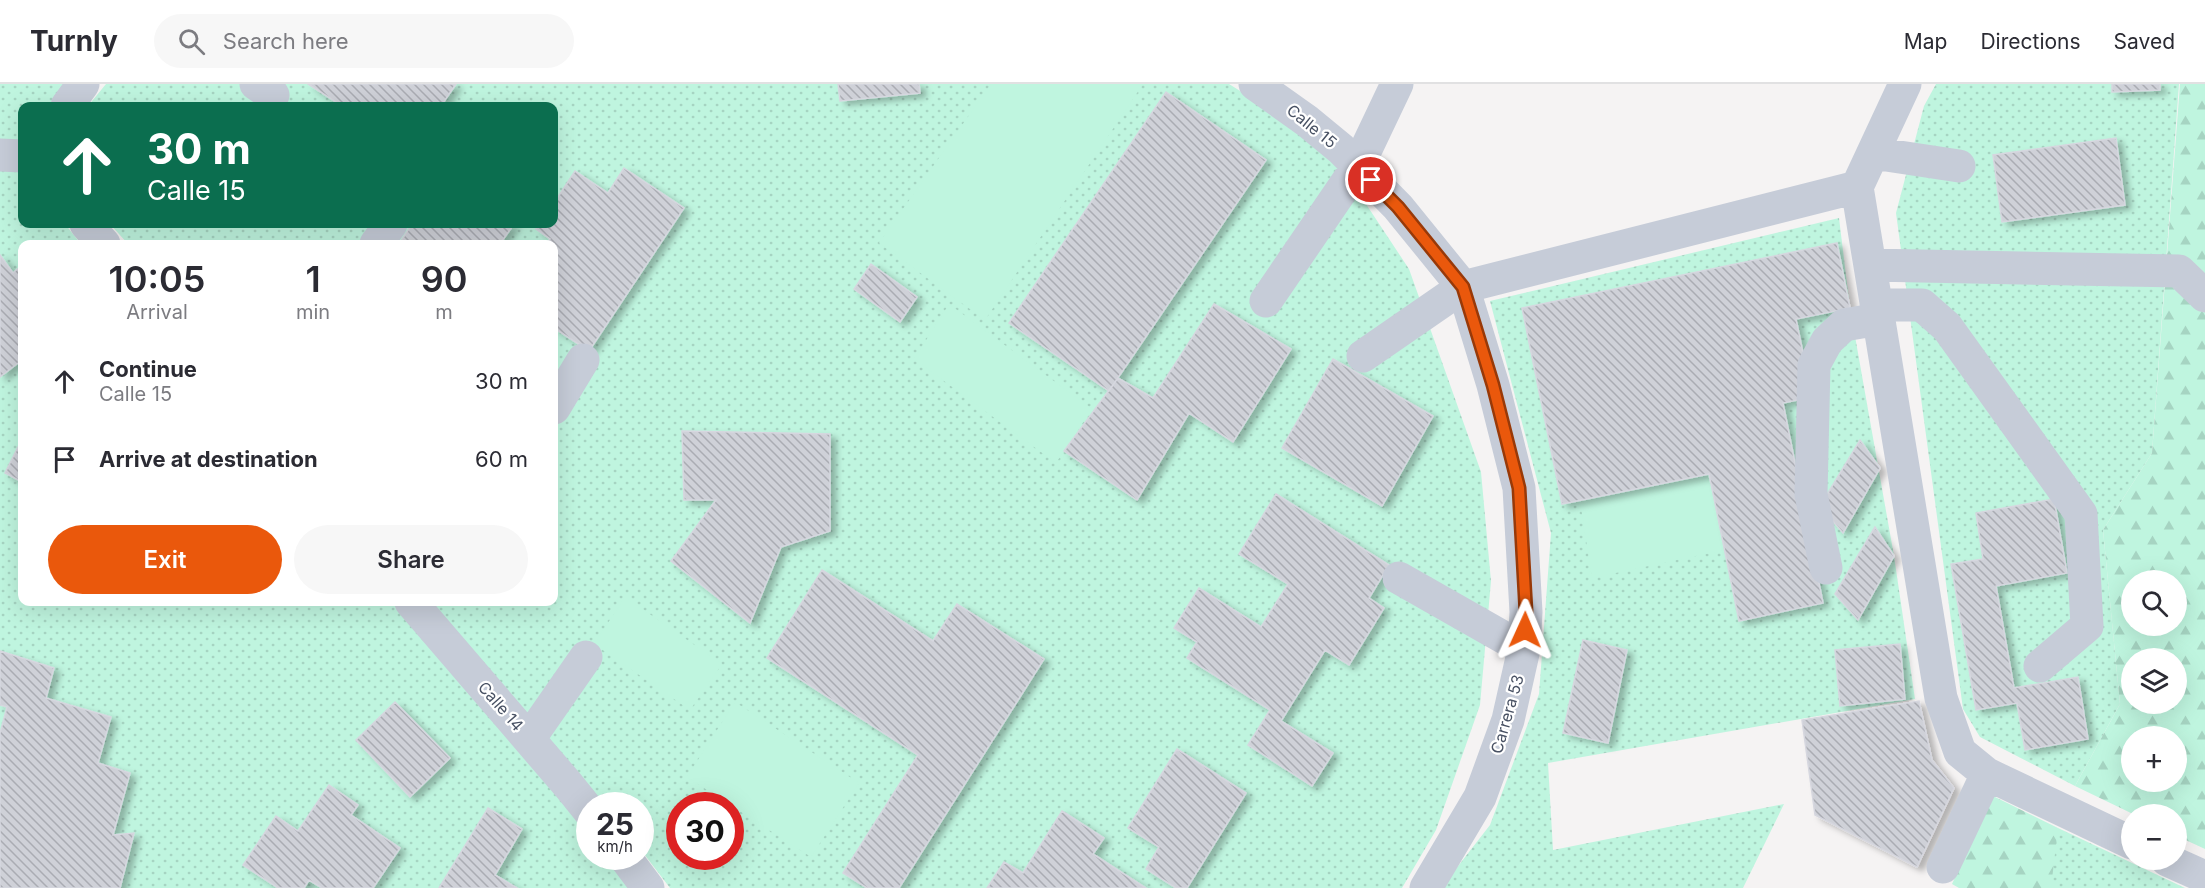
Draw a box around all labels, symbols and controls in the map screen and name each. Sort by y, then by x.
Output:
search box [154,14,574,68]
text: Turnly [30,24,118,58]
icon: search [175,25,208,58]
text: Search here [223,28,349,54]
text: Map [1904,29,1947,54]
text: Directions [1980,29,2081,54]
text: Saved [2114,29,2175,54]
street label: Calle 15 [1283,100,1341,152]
text: 30 m [147,123,251,174]
icon: ahead [48,126,126,204]
pin [1345,154,1396,205]
icon: arrive [1354,163,1387,196]
text: Calle 15 [147,174,246,207]
text: 10:05 [109,257,205,301]
text: 1 [305,257,321,301]
text: 90 [421,257,467,301]
text: Arrival [126,300,188,324]
text: min [296,300,330,324]
text: m [435,300,453,324]
text: Continue [99,356,197,382]
icon: ahead [48,365,81,398]
text: 30 m [475,368,528,394]
text: Calle 15 [99,382,172,406]
icon: arrive [48,443,81,476]
text: Arrive at destination [99,446,318,472]
text: 60 m [475,446,528,472]
button: Exit [48,525,282,594]
button: Share [294,525,528,594]
map controls [2121,570,2187,870]
button: search [2121,570,2187,636]
position arrow [1493,598,1557,662]
button: layers [2121,648,2187,714]
street label: Carrera 53 [1486,672,1528,756]
street label: Calle 14 [474,677,528,735]
button: + [2121,726,2187,792]
speed limit sign: 30 [666,792,744,870]
button: − [2121,804,2187,870]
text: 25 [596,806,634,842]
text: km/h [597,837,633,856]

